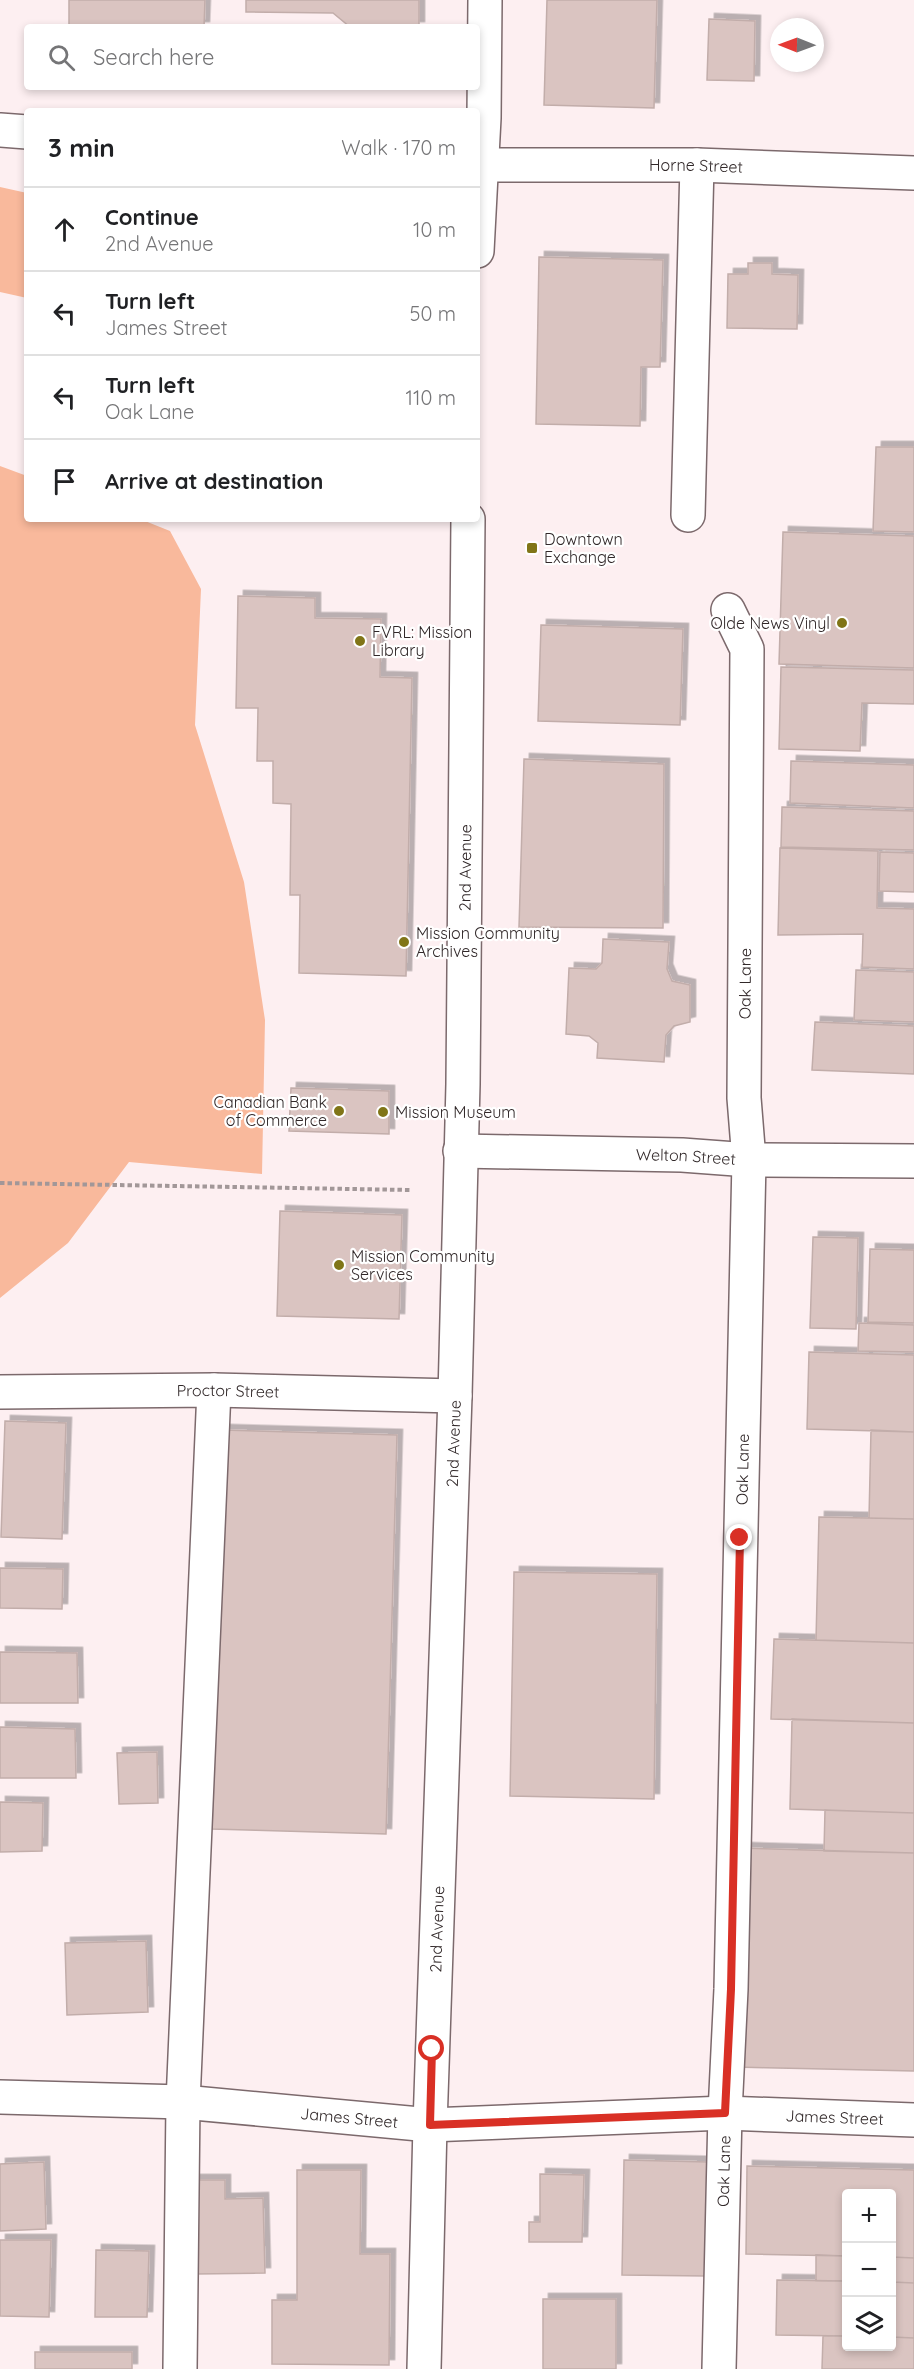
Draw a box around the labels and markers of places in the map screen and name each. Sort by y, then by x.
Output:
place label: Downtown Exchange [544,529,623,567]
marker: Downtown Exchange [525,541,539,555]
place label: Olde News Vinyl [711,613,830,633]
marker: Olde News Vinyl [835,616,849,630]
place label: FVRL: Mission Library [372,622,472,660]
marker: FVRL: Mission Library [353,634,367,648]
place label: Mission Community Archives [416,923,560,961]
marker: Mission Community Archives [397,935,411,949]
place label: Canadian Bank of Commerce [214,1092,327,1130]
place label: Mission Museum [395,1102,516,1122]
marker: Canadian Bank of Commerce [332,1104,346,1118]
marker: Mission Museum [376,1105,390,1119]
place label: Mission Community Services [351,1246,495,1284]
marker: Mission Community Services [332,1258,346,1272]

